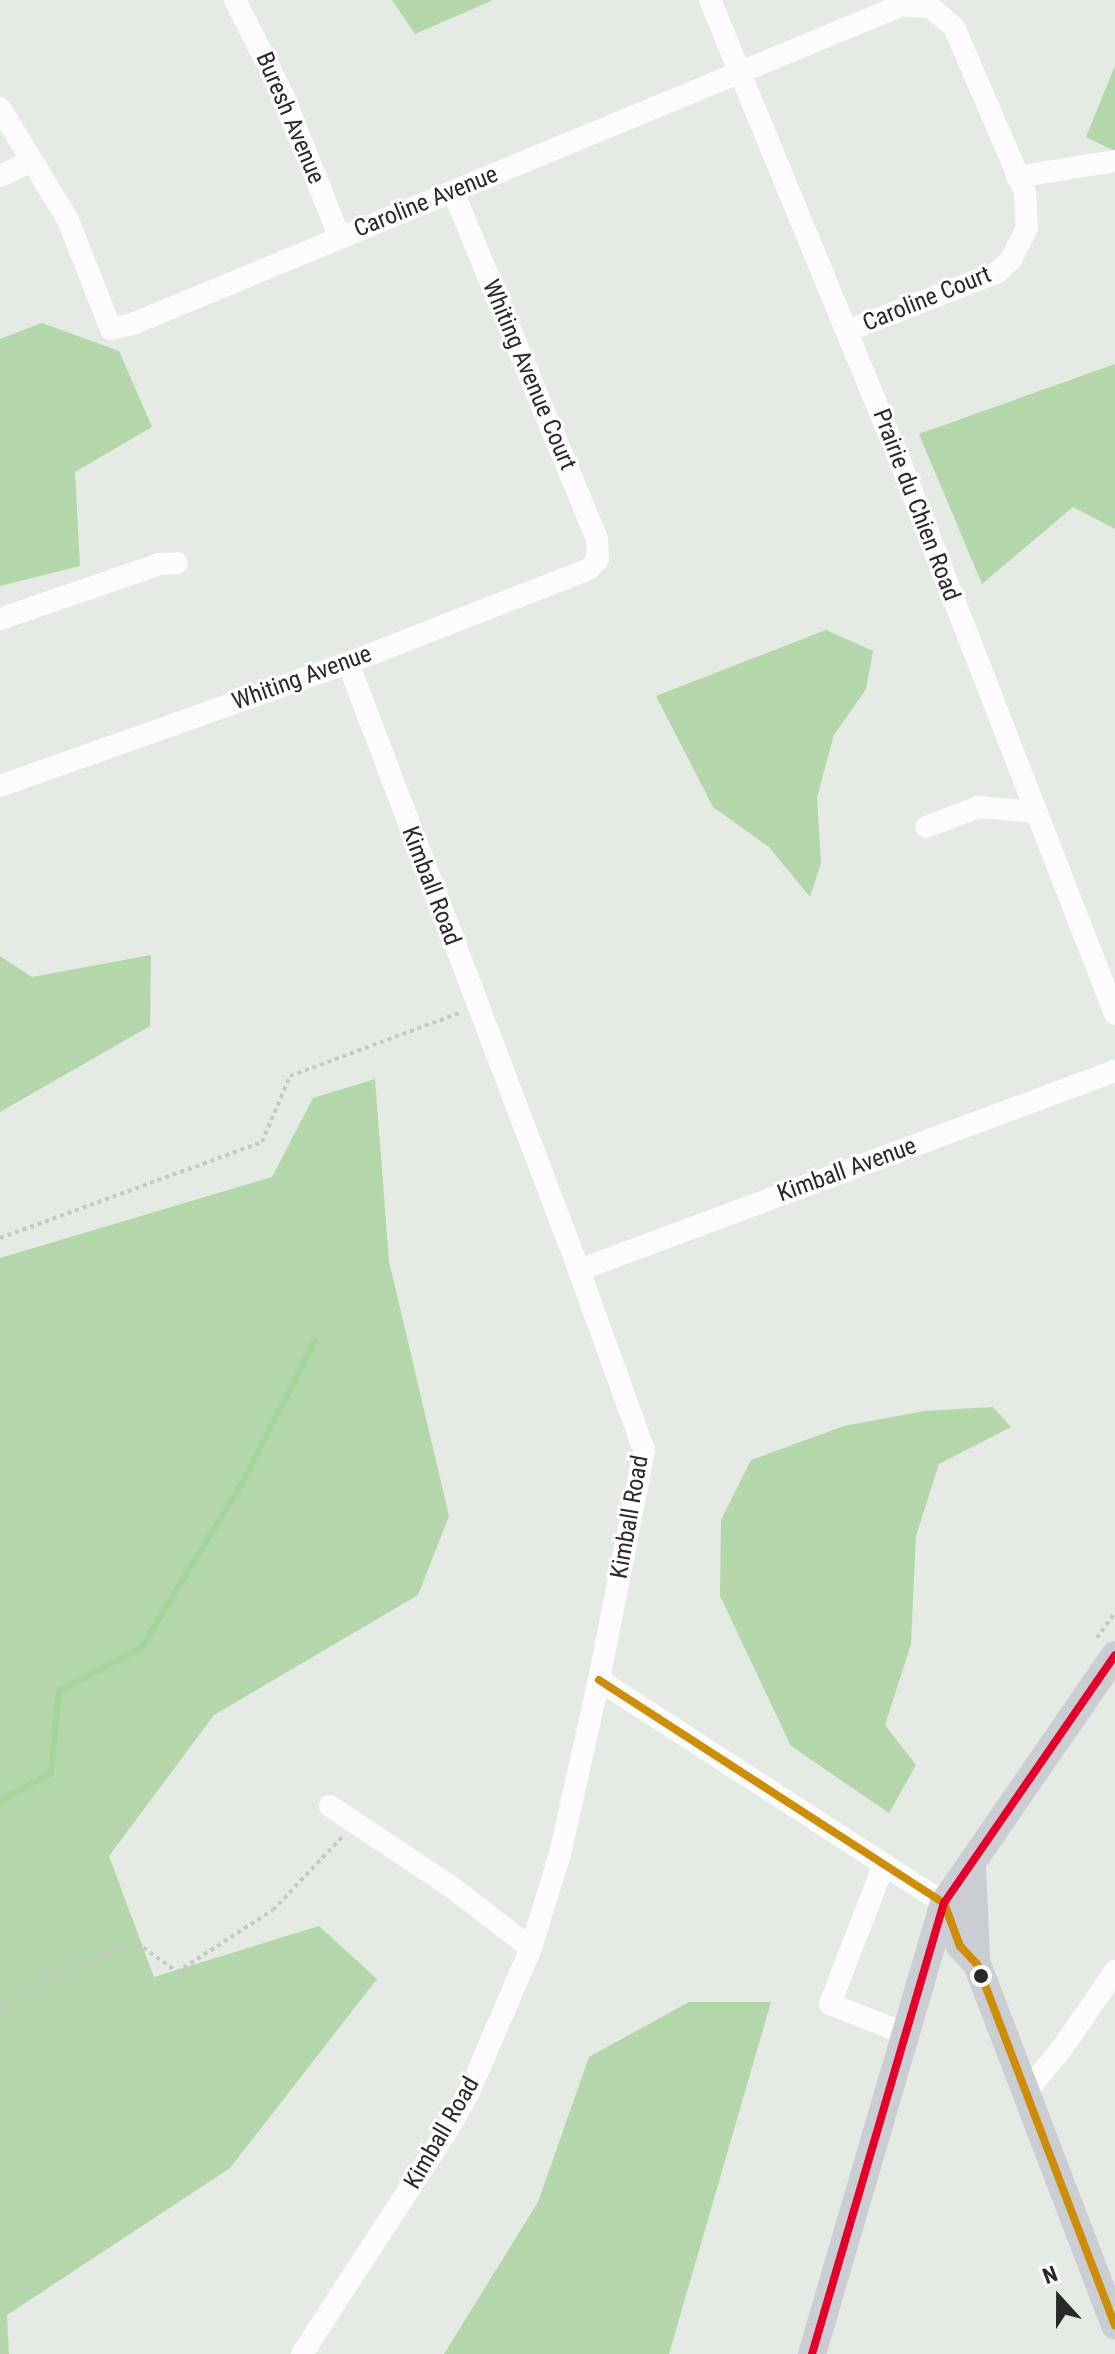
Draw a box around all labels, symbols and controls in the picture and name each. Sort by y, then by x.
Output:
street label: Buresh Avenue [249,48,331,188]
street label: Caroline Avenue [350,160,502,244]
street label: Caroline Court [859,260,995,338]
street label: Whiting Avenue Court [476,276,582,474]
street label: Prairie du Chien Road [866,405,966,605]
street label: Whiting Avenue [228,639,376,717]
street label: Kimball Road [395,823,467,949]
street label: Kimball Avenue [774,1132,920,1208]
street label: Kimball Road [605,1453,655,1581]
unlabelled marker [973,1968,989,1984]
street label: Kimball Road [398,2072,486,2194]
north arrow [1019,2258,1099,2338]
text: N [1039,2261,1061,2289]

